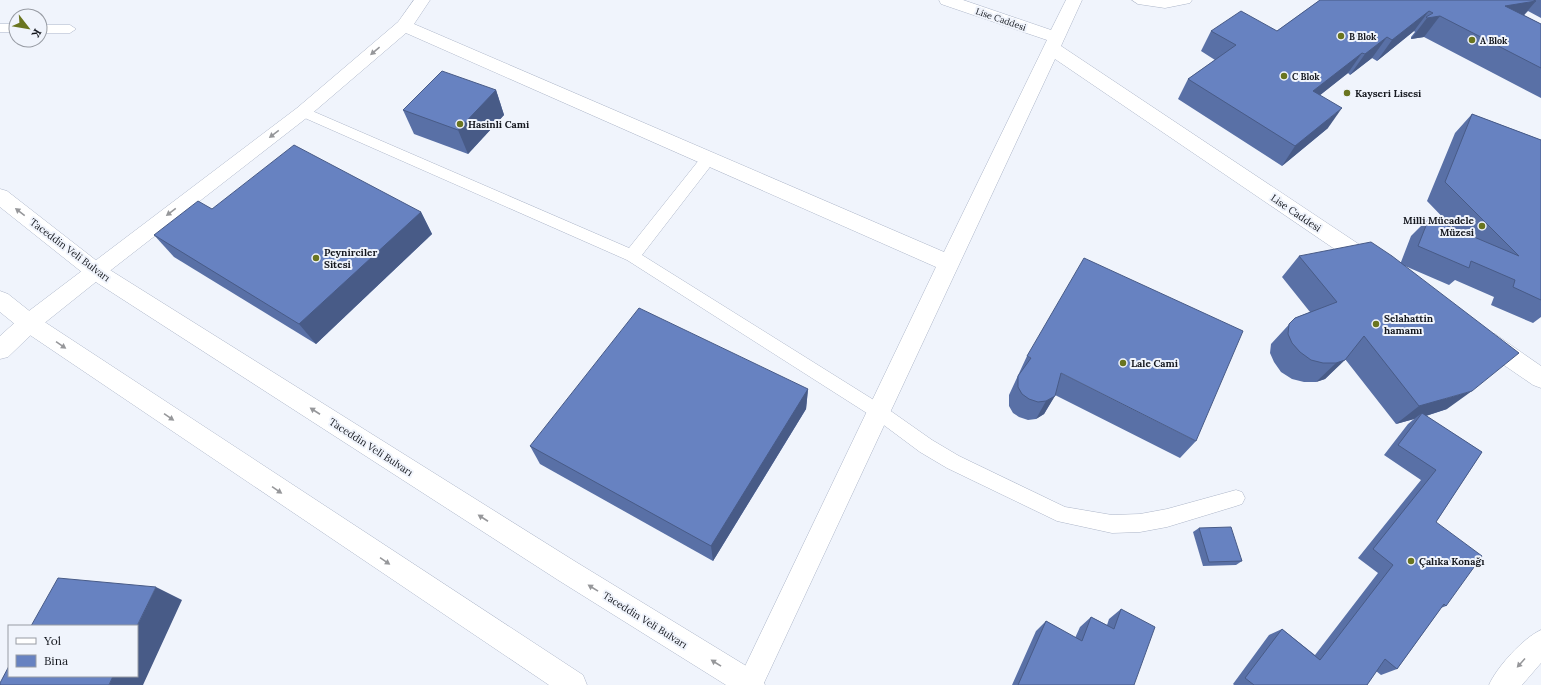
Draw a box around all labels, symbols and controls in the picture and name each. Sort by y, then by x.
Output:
street label: Lise Caddesi [974,5,1028,33]
north arrow [8,8,48,48]
text: K [28,26,45,40]
marker: B Blok [1336,31,1346,41]
place label: B Blok [1349,31,1377,42]
marker: A Blok [1467,35,1477,45]
place label: A Blok [1480,35,1508,46]
one-way arrow [369,47,380,56]
marker: C Blok [1279,71,1289,81]
place label: C Blok [1292,71,1320,82]
place label: Kayseri Lisesi [1355,87,1422,100]
marker: Kayseri Lisesi [1342,88,1352,98]
place label: Hasinli Cami [468,118,530,131]
marker: Hasinli Cami [455,119,465,129]
one-way arrow [269,129,279,137]
street label: Lise Caddesi [1268,191,1324,235]
one-way arrow [14,208,25,216]
one-way arrow [165,208,176,217]
place label: Milli Mücadele Müzesi [1403,214,1475,239]
street label: Taceddin Veli Bulvarı [27,216,113,285]
marker: Milli Mücadele Müzesi [1477,221,1487,231]
place label: Peynirciler Sitesi [324,246,377,271]
marker: Peynirciler Sitesi [311,253,321,263]
place label: Selahattin hamamı [1384,312,1434,337]
marker: Selahattin hamamı [1371,319,1381,329]
one-way arrow [56,341,66,349]
place label: Lale Cami [1131,357,1179,370]
marker: Lale Cami [1118,358,1128,368]
one-way arrow [309,407,321,414]
one-way arrow [164,413,174,421]
street label: Taceddin Veli Bulvarı [327,415,415,479]
one-way arrow [271,486,283,493]
one-way arrow [478,514,488,522]
place label: Çalıka Konağı [1419,555,1485,568]
marker: Çalıka Konağı [1406,556,1416,566]
one-way arrow [380,558,391,565]
one-way arrow [587,584,599,591]
street label: Taceddin Veli Bulvarı [600,589,690,651]
legend [8,625,138,677]
text: Yol [43,633,61,648]
text: Bina [44,653,68,668]
one-way arrow [1517,658,1526,668]
one-way arrow [710,660,722,667]

